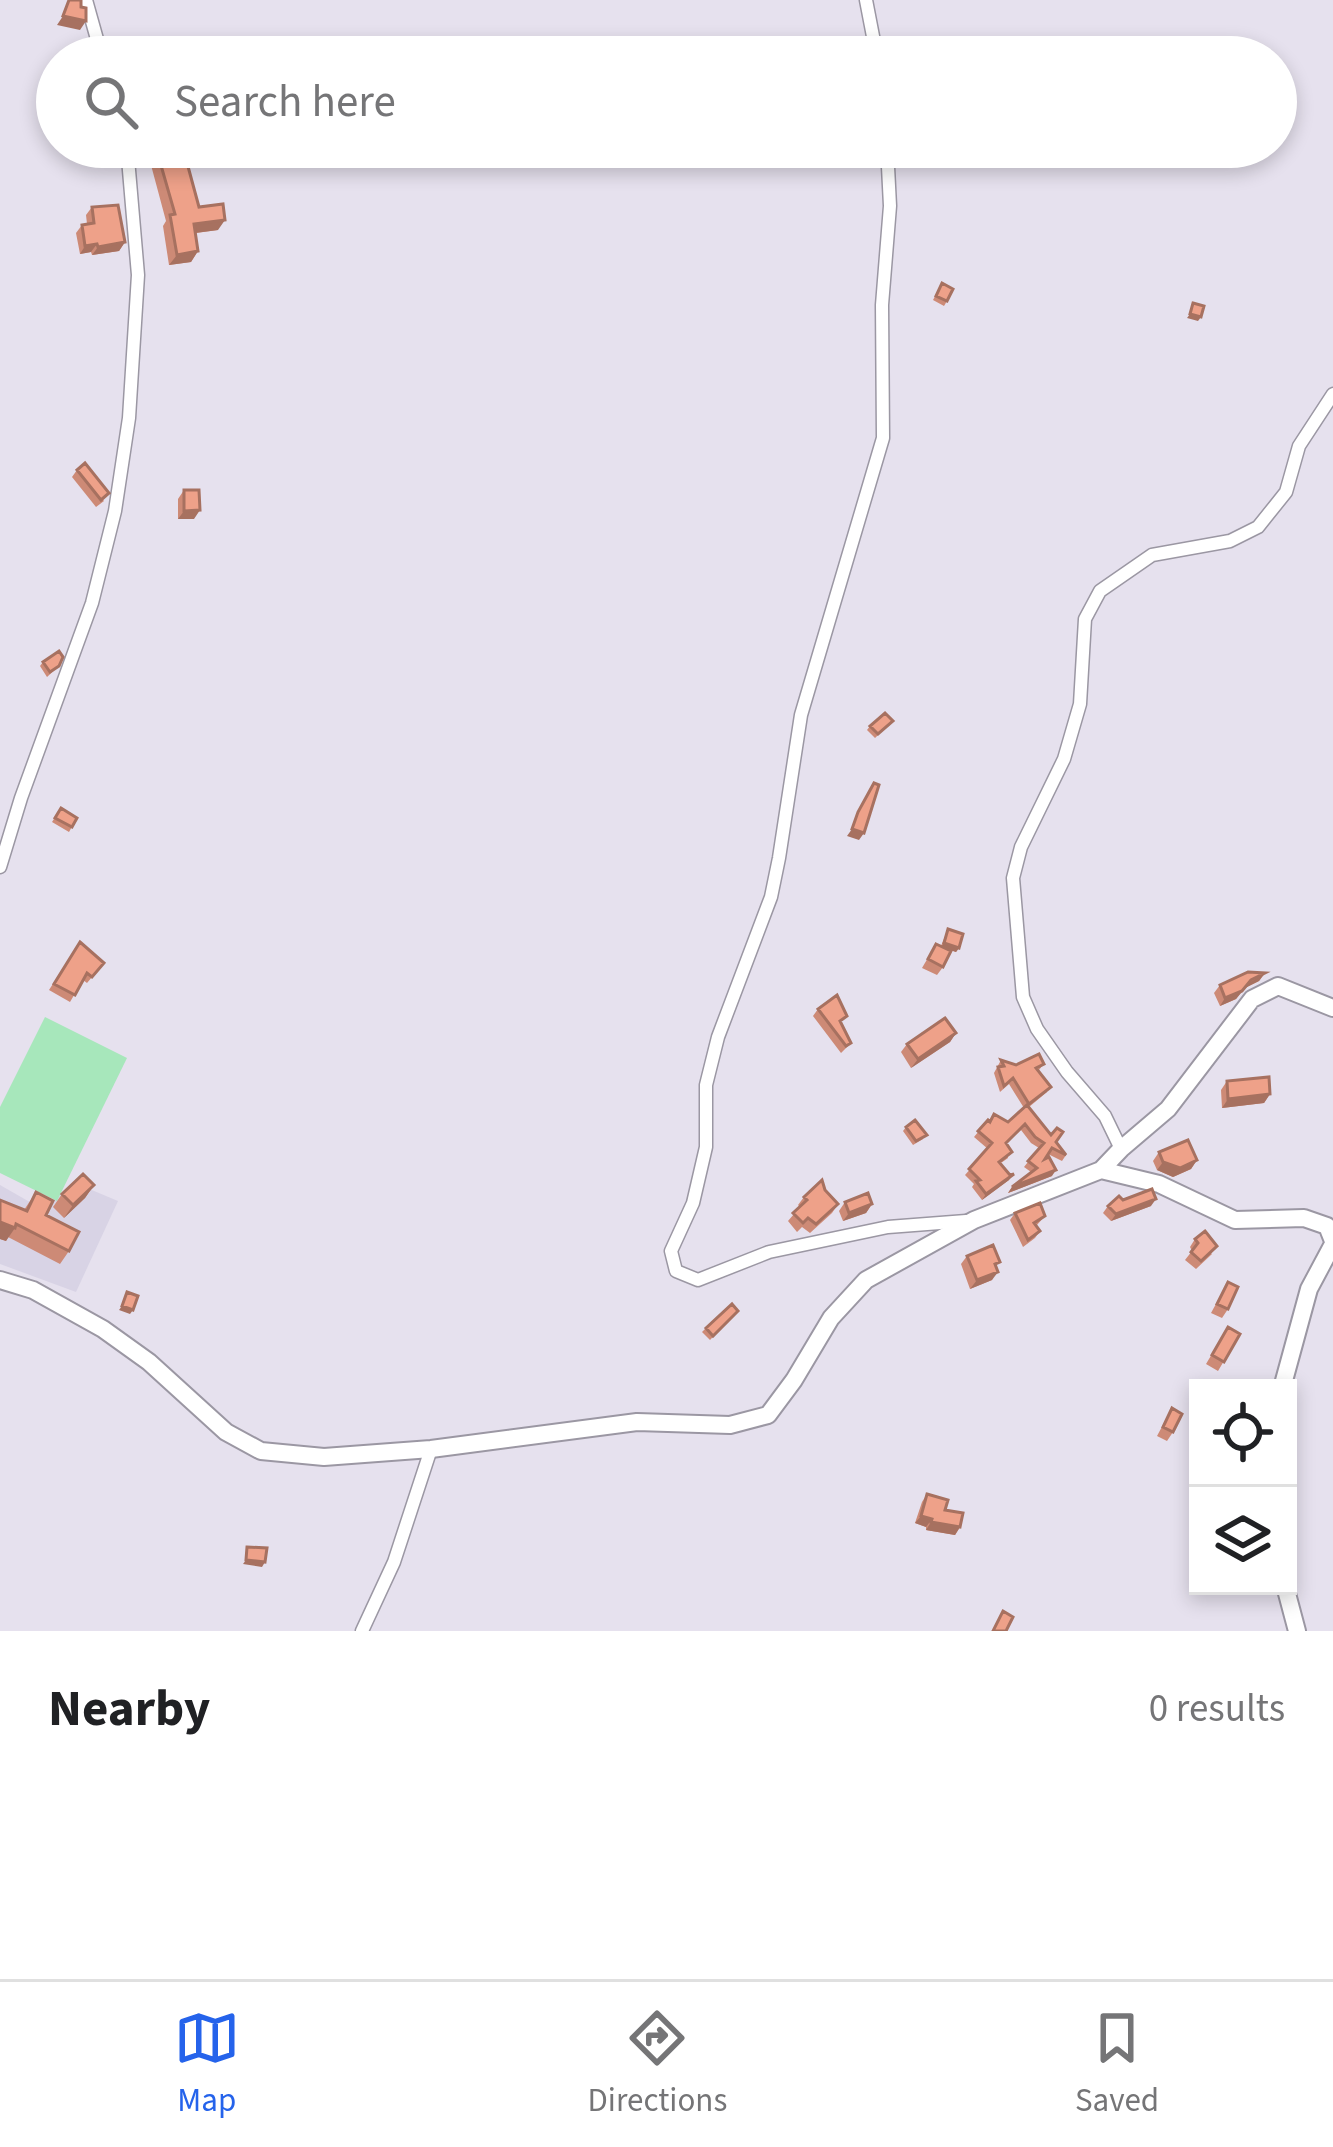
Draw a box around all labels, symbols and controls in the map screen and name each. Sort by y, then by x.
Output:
search box [36,36,1297,168]
icon: search [78,69,144,135]
text: Search here [174,70,396,134]
map controls [1189,1379,1297,1595]
button: locate [1189,1379,1297,1487]
button: layers [1189,1487,1297,1595]
text: Nearby [48,1673,210,1745]
text: 0 results [1149,1681,1285,1737]
tab: Map [174,2005,240,2124]
tab: Directions [588,2005,727,2124]
tab: Saved [1075,2005,1159,2124]

